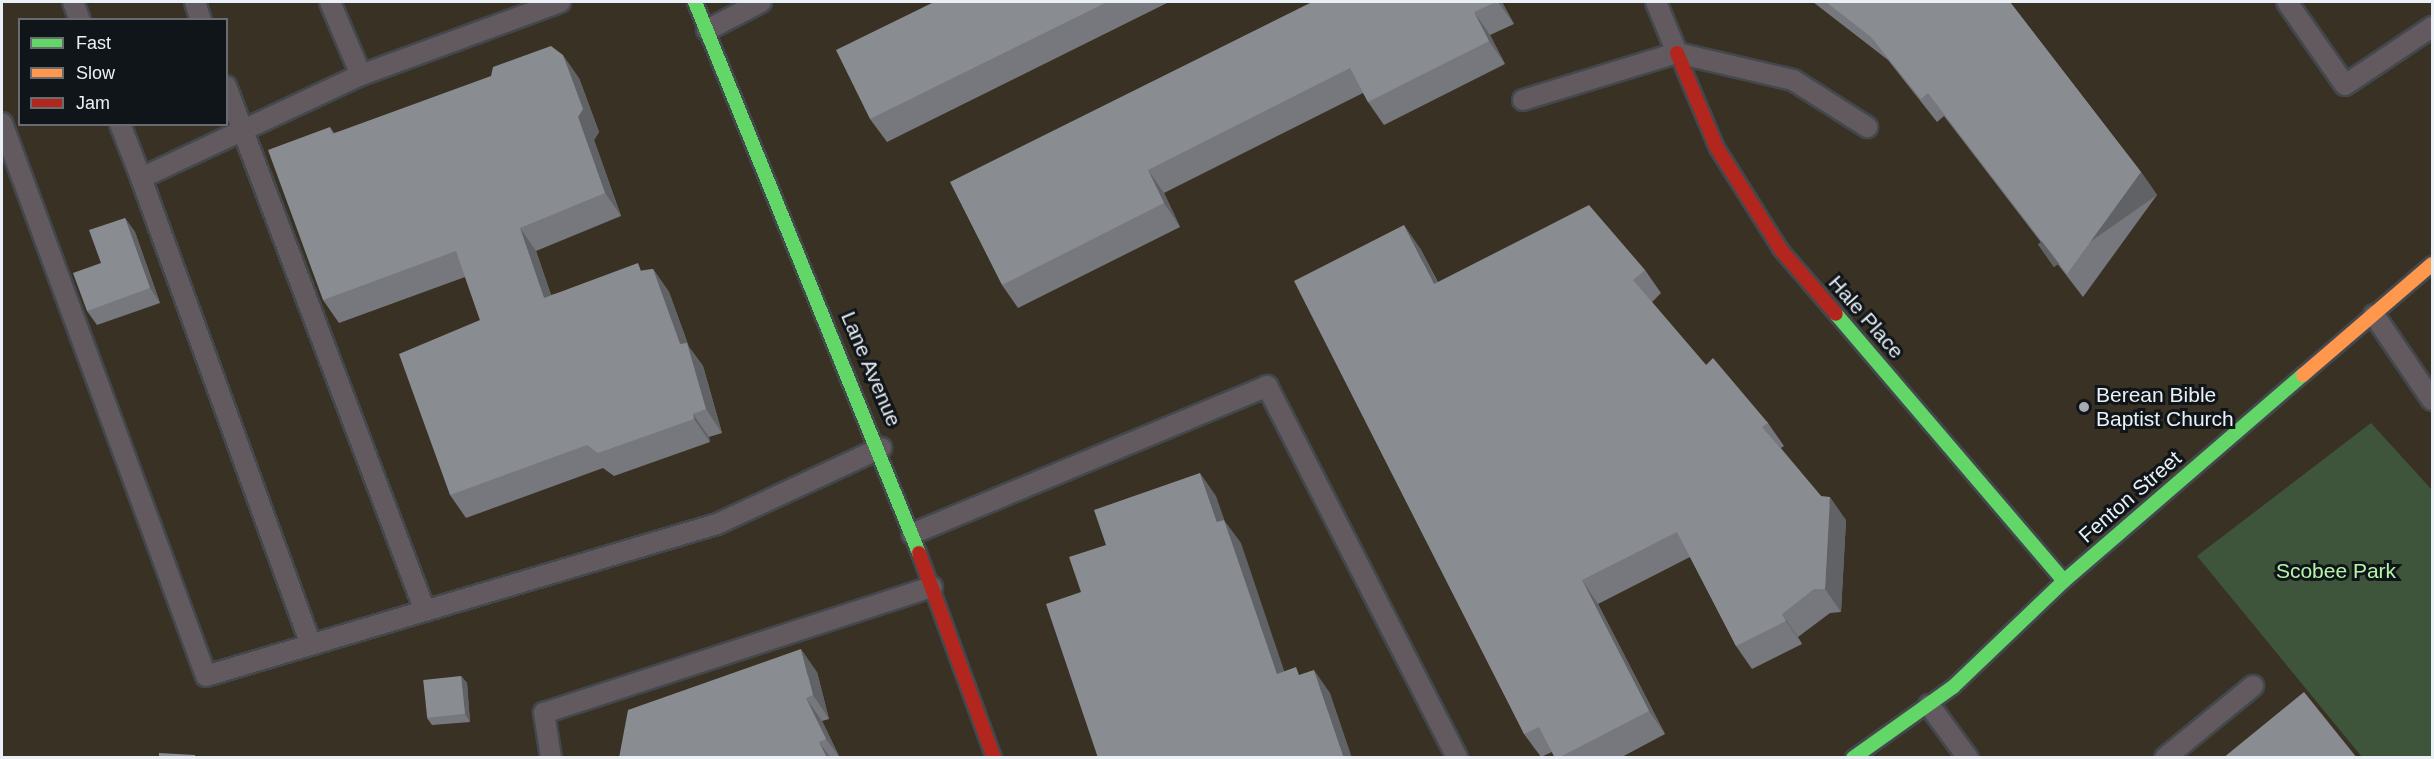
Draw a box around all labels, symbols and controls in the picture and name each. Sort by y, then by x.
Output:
legend [18,18,228,126]
text: Fast [76,33,111,53]
text: Slow [76,63,115,83]
text: Jam [76,93,110,113]
street label: Hale Place [1823,270,1909,364]
street label: Lane Avenue [835,307,907,431]
place label: Berean Bible Baptist Church [2096,382,2234,432]
marker: Berean Bible Baptist Church [2077,400,2091,414]
street label: Fenton Street [2074,446,2186,548]
park label: Scobee Park [2276,558,2396,584]

